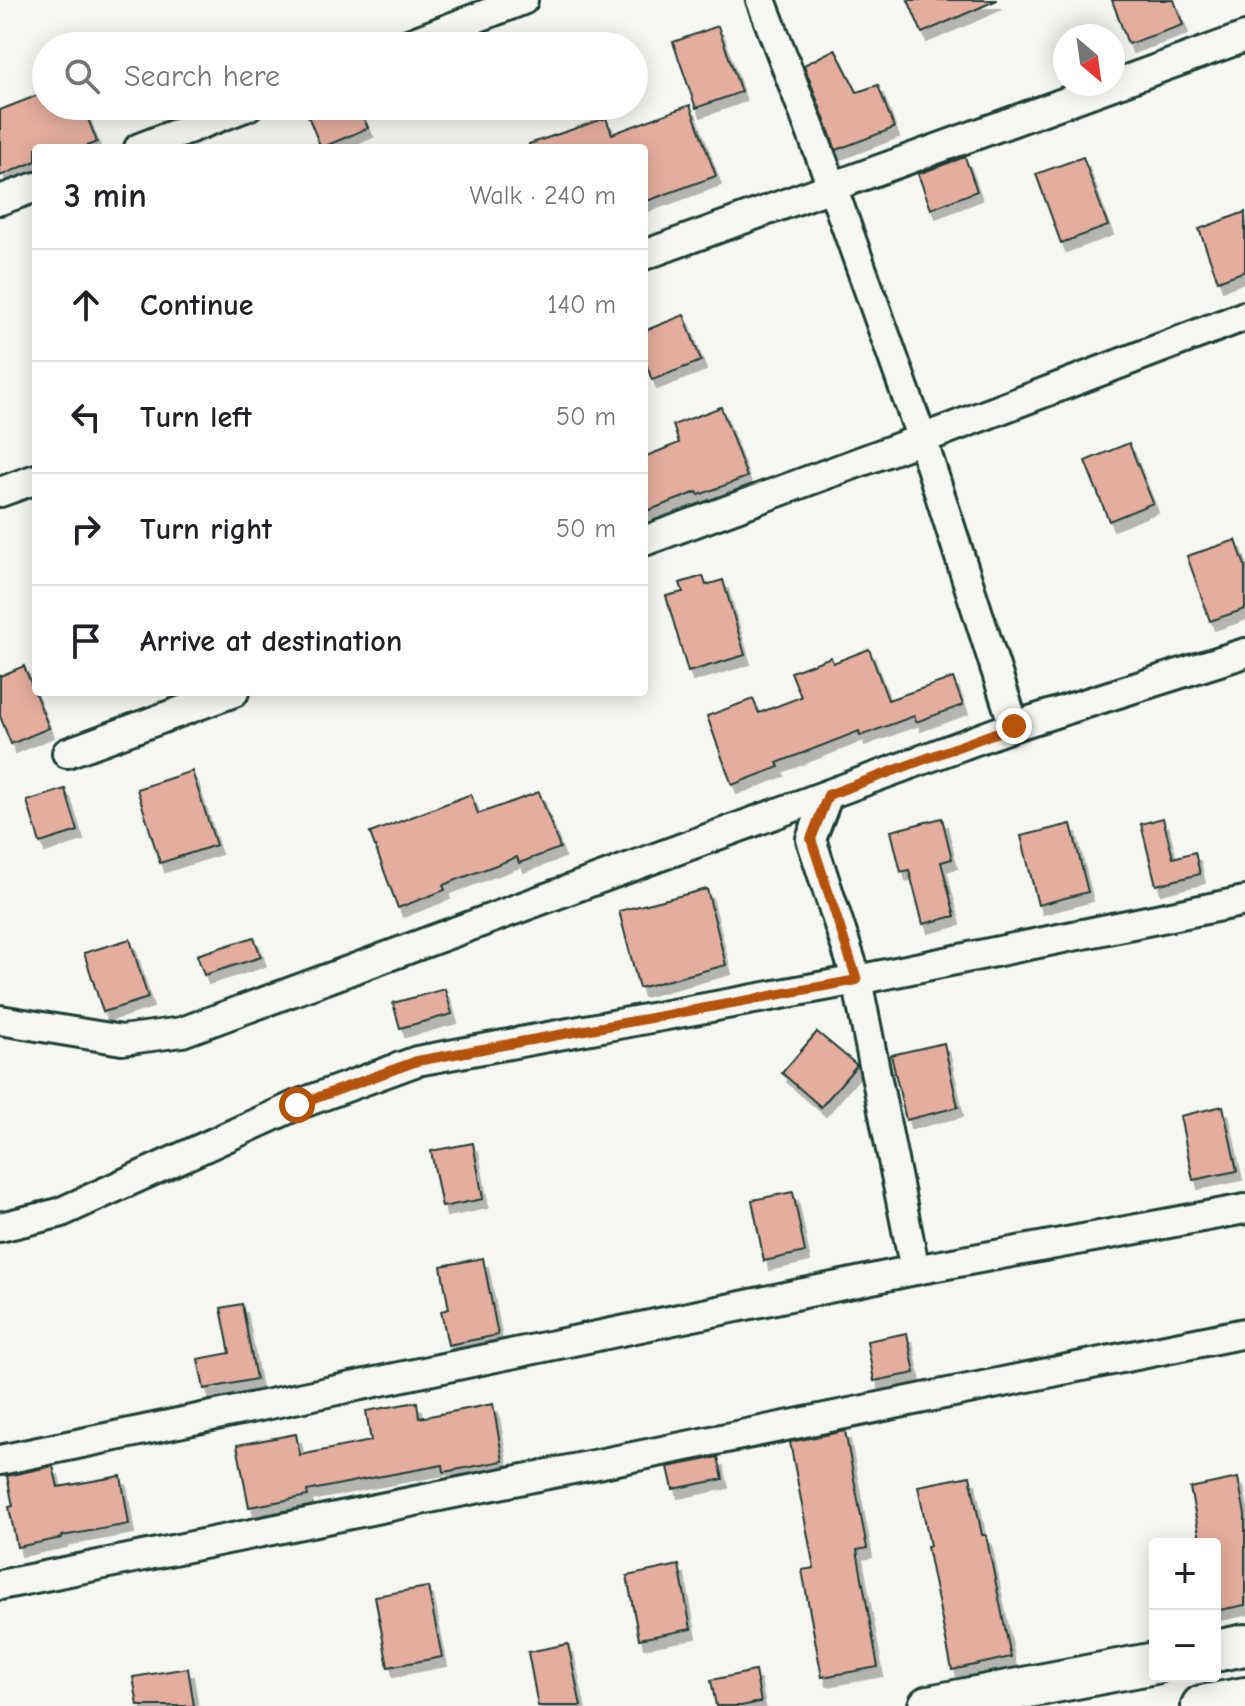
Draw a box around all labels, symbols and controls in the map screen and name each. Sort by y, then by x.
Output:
north arrow [1053,24,1125,96]
search box [32,32,648,120]
icon: search [60,54,104,98]
text: Search here [124,59,280,94]
text: 3 min [64,176,147,216]
text: Walk · 240 m [470,181,616,211]
icon: ahead [64,283,108,327]
text: Continue [140,288,254,323]
text: 140 m [547,290,616,320]
icon: left [64,395,108,439]
text: Turn left [140,400,252,435]
text: 50 m [556,402,616,432]
icon: right [64,507,108,551]
text: Turn right [140,512,272,547]
text: 50 m [556,514,616,544]
icon: arrive [64,619,108,663]
text: Arrive at destination [140,624,402,659]
route end [996,708,1032,744]
route start [279,1087,315,1123]
map controls [1149,1538,1221,1682]
button: + [1149,1538,1221,1610]
button: − [1149,1610,1221,1682]

